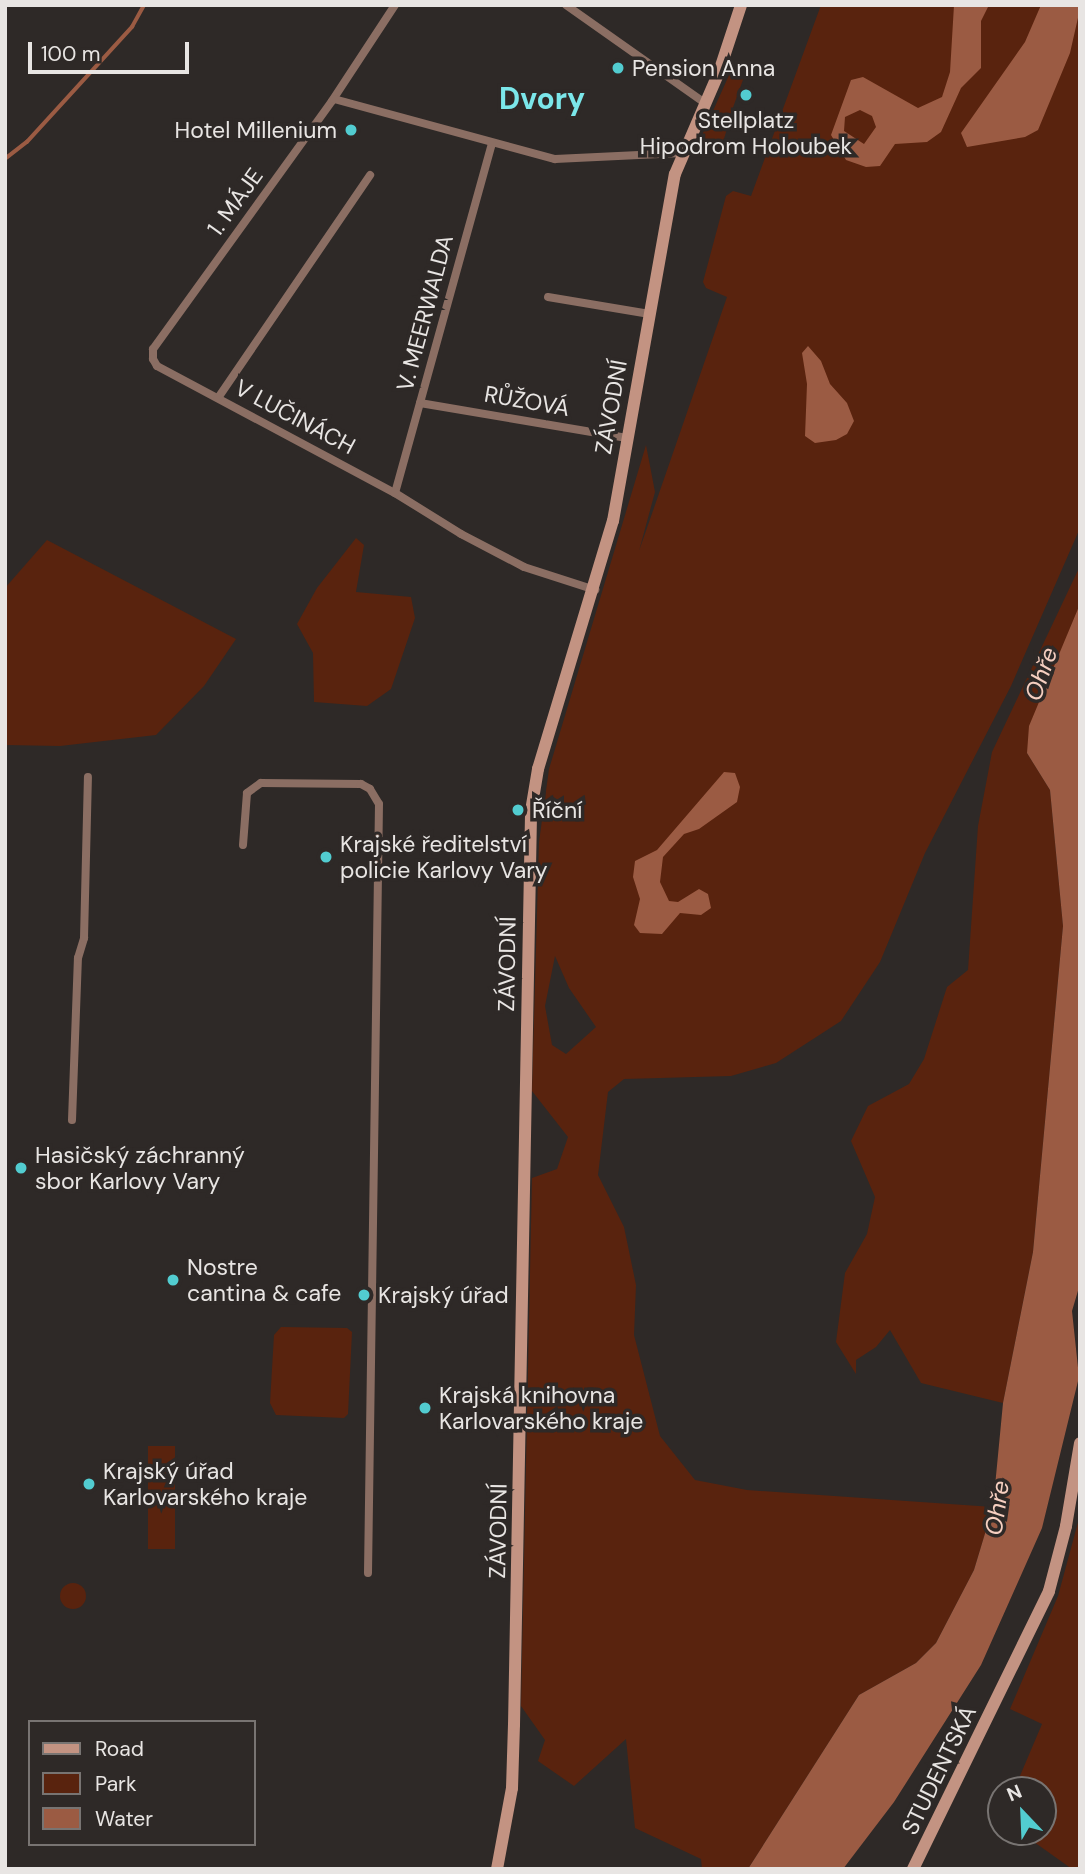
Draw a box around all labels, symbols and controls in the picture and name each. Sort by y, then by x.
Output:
scale bar [32,28,192,72]
text: 100 m [41,40,101,68]
place label: Pension Anna [632,54,775,82]
marker: Pension Anna [610,60,626,76]
district label: Dvory [499,81,585,117]
marker: Stellplatz Hipodrom Holoubek [738,87,754,103]
place label: Stellplatz Hipodrom Holoubek [640,106,852,160]
place label: Hotel Millenium [175,116,337,144]
marker: Hotel Millenium [343,122,359,138]
street label: 1. MÁJE [201,163,269,241]
street label: V. MEERWALDA [391,232,459,394]
street label: ZÁVODNÍ [589,358,633,456]
street label: V LUČINÁCH [230,374,360,460]
street label: RŮŽOVÁ [482,380,572,422]
water label: Ohře [1018,643,1064,705]
place label: Říční [532,796,582,824]
marker: Říční [510,802,526,818]
place label: Krajské ředitelství policie Karlovy Vary [340,830,548,884]
marker: Krajské ředitelství policie Karlovy Vary [318,849,334,865]
street label: ZÁVODNÍ [492,916,522,1012]
place label: Hasičský záchranný sbor Karlovy Vary [35,1141,245,1195]
marker: Hasičský záchranný sbor Karlovy Vary [13,1160,29,1176]
place label: Nostre cantina & cafe [187,1253,341,1307]
marker: Nostre cantina & cafe [165,1272,181,1288]
place label: Krajský úřad [378,1281,509,1309]
marker: Krajský úřad [356,1287,372,1303]
place label: Krajská knihovna Karlovarského kraje [439,1381,643,1435]
marker: Krajská knihovna Karlovarského kraje [417,1400,433,1416]
place label: Krajský úřad Karlovarského kraje [103,1457,307,1511]
marker: Krajský úřad Karlovarského kraje [81,1476,97,1492]
water label: Ohře [979,1479,1015,1537]
street label: ZÁVODNÍ [483,1483,513,1579]
street label: STUDENTSKÁ [896,1701,982,1839]
legend [28,1720,256,1846]
text: Road [95,1735,144,1763]
text: Park [95,1770,136,1798]
north arrow [987,1776,1057,1846]
text: N [1003,1779,1026,1807]
text: Water [95,1805,153,1833]

